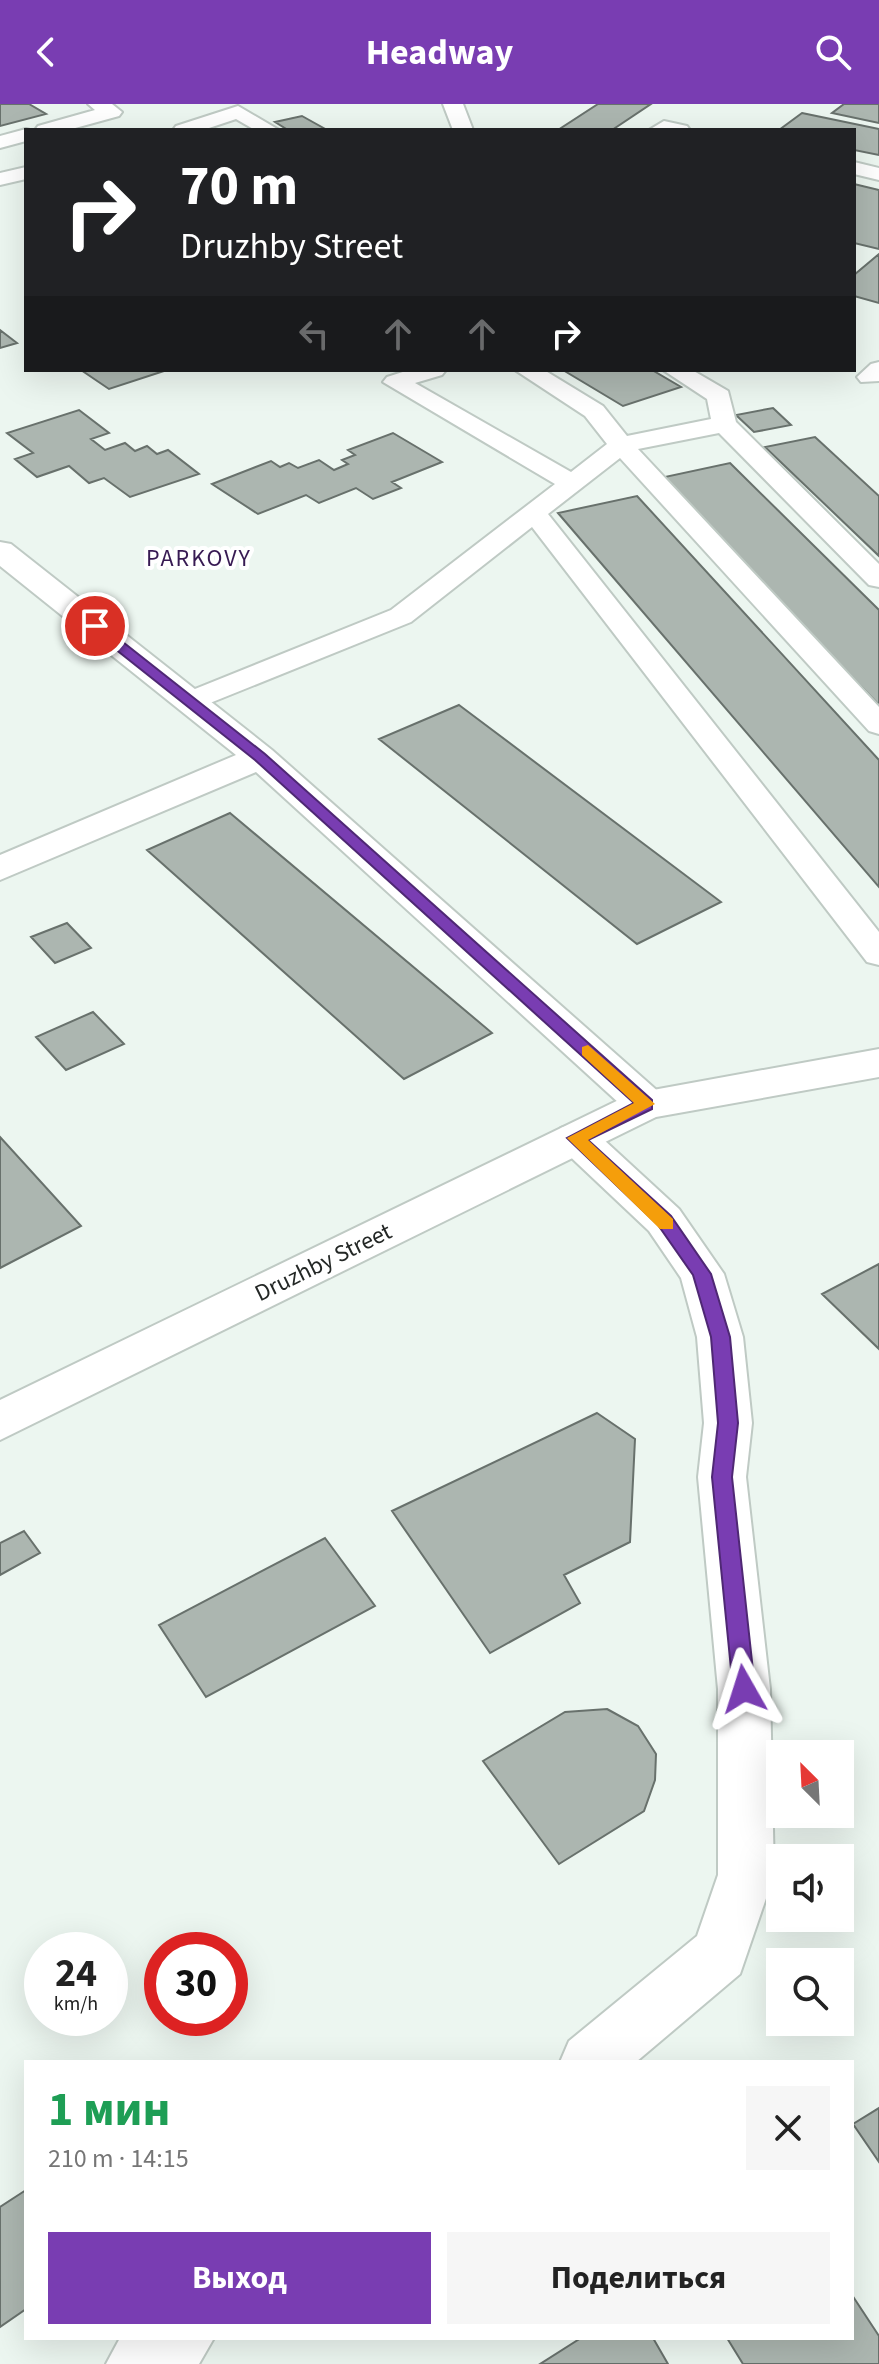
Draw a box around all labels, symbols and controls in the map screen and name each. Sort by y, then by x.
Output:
text: Headway [366,27,513,78]
icon: back [24,30,68,74]
icon: search [811,30,855,74]
text: 70 m [180,147,298,226]
icon: right [48,160,152,264]
text: Druzhby Street [180,221,403,272]
icon: left [292,312,336,356]
icon: ahead [376,312,420,356]
icon: ahead [460,312,504,356]
icon: right [544,312,588,356]
district label: PARKOVY [146,541,252,576]
pin [61,592,129,660]
icon: arrive [73,604,117,648]
street label: Druzhby Street [249,1214,398,1311]
position arrow [702,1647,786,1731]
north arrow [766,1740,854,1828]
map controls [766,1740,854,2036]
button: sound [766,1844,854,1932]
speed limit sign: 30 [144,1932,248,2036]
text: 24 [55,1945,97,2002]
button: search [766,1948,854,2036]
text: km/h [54,1990,98,2018]
text: 1 мин [48,2076,171,2144]
button: close [746,2086,830,2170]
text: 210 m · 14:15 [48,2140,189,2177]
button: Выход [48,2232,431,2324]
button: Поделиться [447,2232,830,2324]

